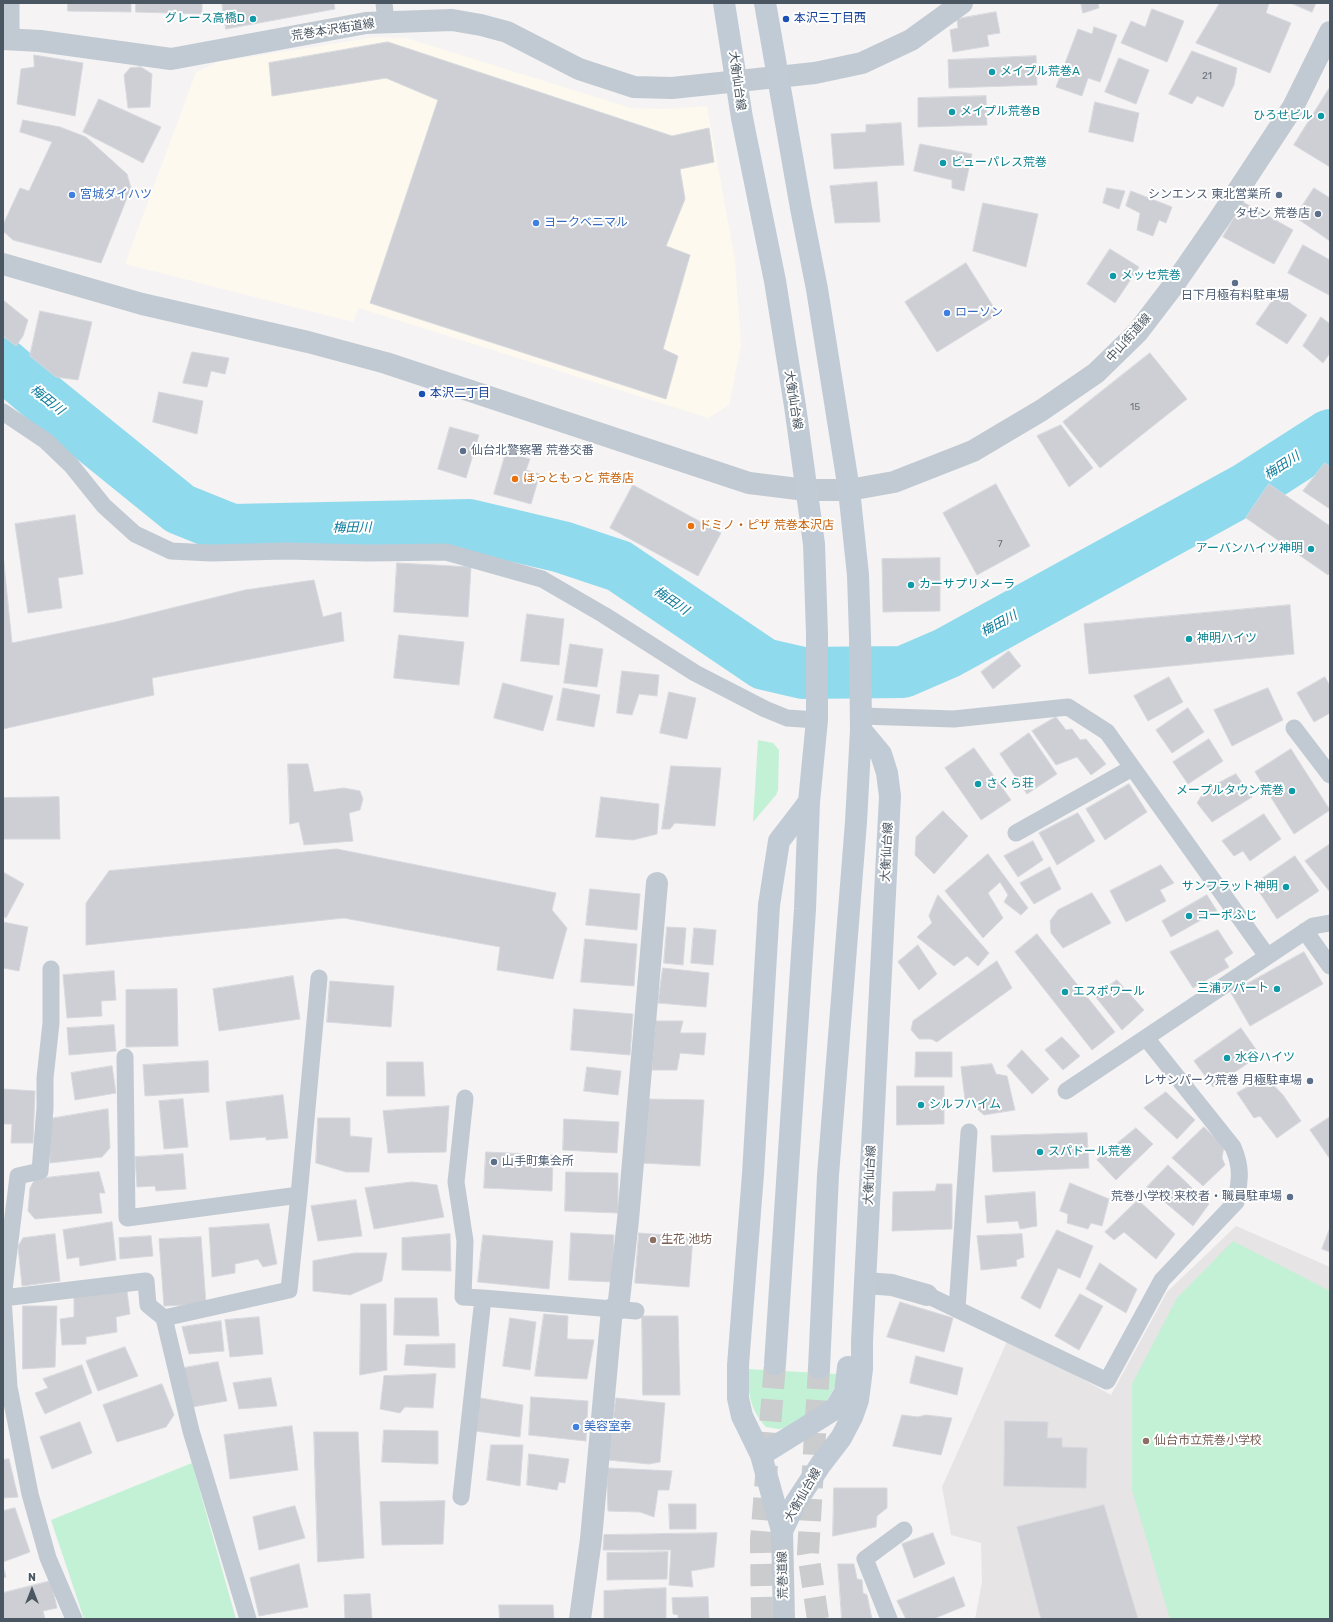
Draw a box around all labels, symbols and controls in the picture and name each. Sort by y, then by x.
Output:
place label: グレース高橋D [165,12,245,26]
place label: 本沢三丁目西 [794,12,866,26]
marker: グレース高橋D [248,14,258,24]
marker: 本沢三丁目西 [781,14,791,24]
street label: 荒巻本沢街道線 [290,16,376,44]
street label: 大衡仙台線 [726,50,748,112]
place label: メイプル荒巻A [1000,65,1080,79]
marker: メイプル荒巻A [987,67,997,77]
house number: 21 [1202,70,1212,82]
place label: メイプル荒巻B [960,105,1040,119]
marker: メイプル荒巻B [947,107,957,117]
place label: ひろせビル [1253,109,1313,123]
marker: ひろせビル [1316,111,1326,121]
place label: ビューパレス荒巻 [951,156,1047,170]
marker: ビューパレス荒巻 [938,158,948,168]
place label: 宮城ダイハツ [80,188,152,202]
place label: シンエンス 東北営業所 [1148,188,1271,202]
marker: 宮城ダイハツ [67,190,77,200]
marker: シンエンス 東北営業所 [1274,190,1284,200]
place label: タゼン 荒巻店 [1235,207,1310,221]
marker: タゼン 荒巻店 [1313,209,1323,219]
place label: ヨークベニマル [544,216,628,230]
marker: ヨークベニマル [531,218,541,228]
place label: メッセ荒巻 [1121,269,1181,283]
marker: メッセ荒巻 [1108,271,1118,281]
marker: 日下月極有料駐車場 [1230,278,1240,288]
place label: 日下月極有料駐車場 [1181,289,1289,303]
place label: ローソン [955,306,1003,320]
marker: ローソン [942,308,952,318]
street label: 中山街道線 [1104,311,1154,365]
street label: 大衡仙台線 [781,369,805,431]
water label: 梅田川 [27,382,67,418]
place label: 本沢二丁目 [430,387,490,401]
marker: 本沢二丁目 [417,389,427,399]
house number: 15 [1130,401,1140,413]
place label: 仙台北警察署 荒巻交番 [471,444,594,458]
marker: 仙台北警察署 荒巻交番 [458,446,468,456]
water label: 梅田川 [1261,449,1303,483]
place label: ほっともっと 荒巻店 [523,472,634,486]
marker: ほっともっと 荒巻店 [510,474,520,484]
place label: ドミノ・ピザ 荒巻本沢店 [699,519,834,533]
water label: 梅田川 [332,520,372,536]
marker: ドミノ・ピザ 荒巻本沢店 [686,521,696,531]
house number: 7 [997,538,1003,550]
place label: アーバンハイツ神明 [1196,542,1303,556]
marker: アーバンハイツ神明 [1306,544,1316,554]
place label: カーサプリメーラ [919,578,1015,592]
marker: カーサプリメーラ [906,580,916,590]
water label: 梅田川 [650,584,692,618]
water label: 梅田川 [978,608,1020,640]
place label: 神明ハイツ [1197,632,1257,646]
marker: 神明ハイツ [1184,634,1194,644]
place label: さくら荘 [986,777,1034,791]
marker: さくら荘 [973,779,983,789]
place label: メープルタウン荒巻 [1176,784,1284,798]
marker: メープルタウン荒巻 [1287,786,1297,796]
street label: 大衡仙台線 [878,822,896,882]
place label: サンフラット神明 [1182,880,1278,894]
marker: サンフラット神明 [1281,882,1291,892]
place label: コーポふじ [1197,909,1257,923]
marker: コーポふじ [1184,911,1194,921]
place label: 三浦アパート [1197,982,1269,996]
marker: 三浦アパート [1272,984,1282,994]
place label: エスポワール [1073,985,1145,999]
marker: エスポワール [1060,987,1070,997]
place label: 水谷ハイツ [1235,1051,1295,1065]
marker: 水谷ハイツ [1222,1053,1232,1063]
place label: レサンパーク荒巻 月極駐車場 [1143,1074,1302,1088]
marker: レサンパーク荒巻 月極駐車場 [1305,1076,1315,1086]
place label: シルフハイム [929,1098,1001,1112]
marker: シルフハイム [916,1100,926,1110]
street label: 大衡仙台線 [861,1145,879,1205]
place label: スパドール荒巻 [1048,1145,1132,1159]
marker: スパドール荒巻 [1035,1147,1045,1157]
place label: 山手町集会所 [502,1155,574,1169]
marker: 山手町集会所 [489,1157,499,1167]
place label: 荒巻小学校 来校者・職員駐車場 [1111,1190,1282,1204]
marker: 荒巻小学校 来校者・職員駐車場 [1285,1192,1295,1202]
place label: 生花 池坊 [661,1233,712,1247]
marker: 生花 池坊 [648,1235,658,1245]
place label: 美容室幸 [584,1420,632,1434]
marker: 美容室幸 [571,1422,581,1432]
place label: 仙台市立荒巻小学校 [1154,1434,1262,1448]
marker: 仙台市立荒巻小学校 [1141,1436,1151,1446]
street label: 大衡仙台線 [782,1465,824,1525]
street label: 荒巻道線 [775,1551,791,1599]
north arrow [12,1570,52,1610]
text: N [28,1571,36,1584]

